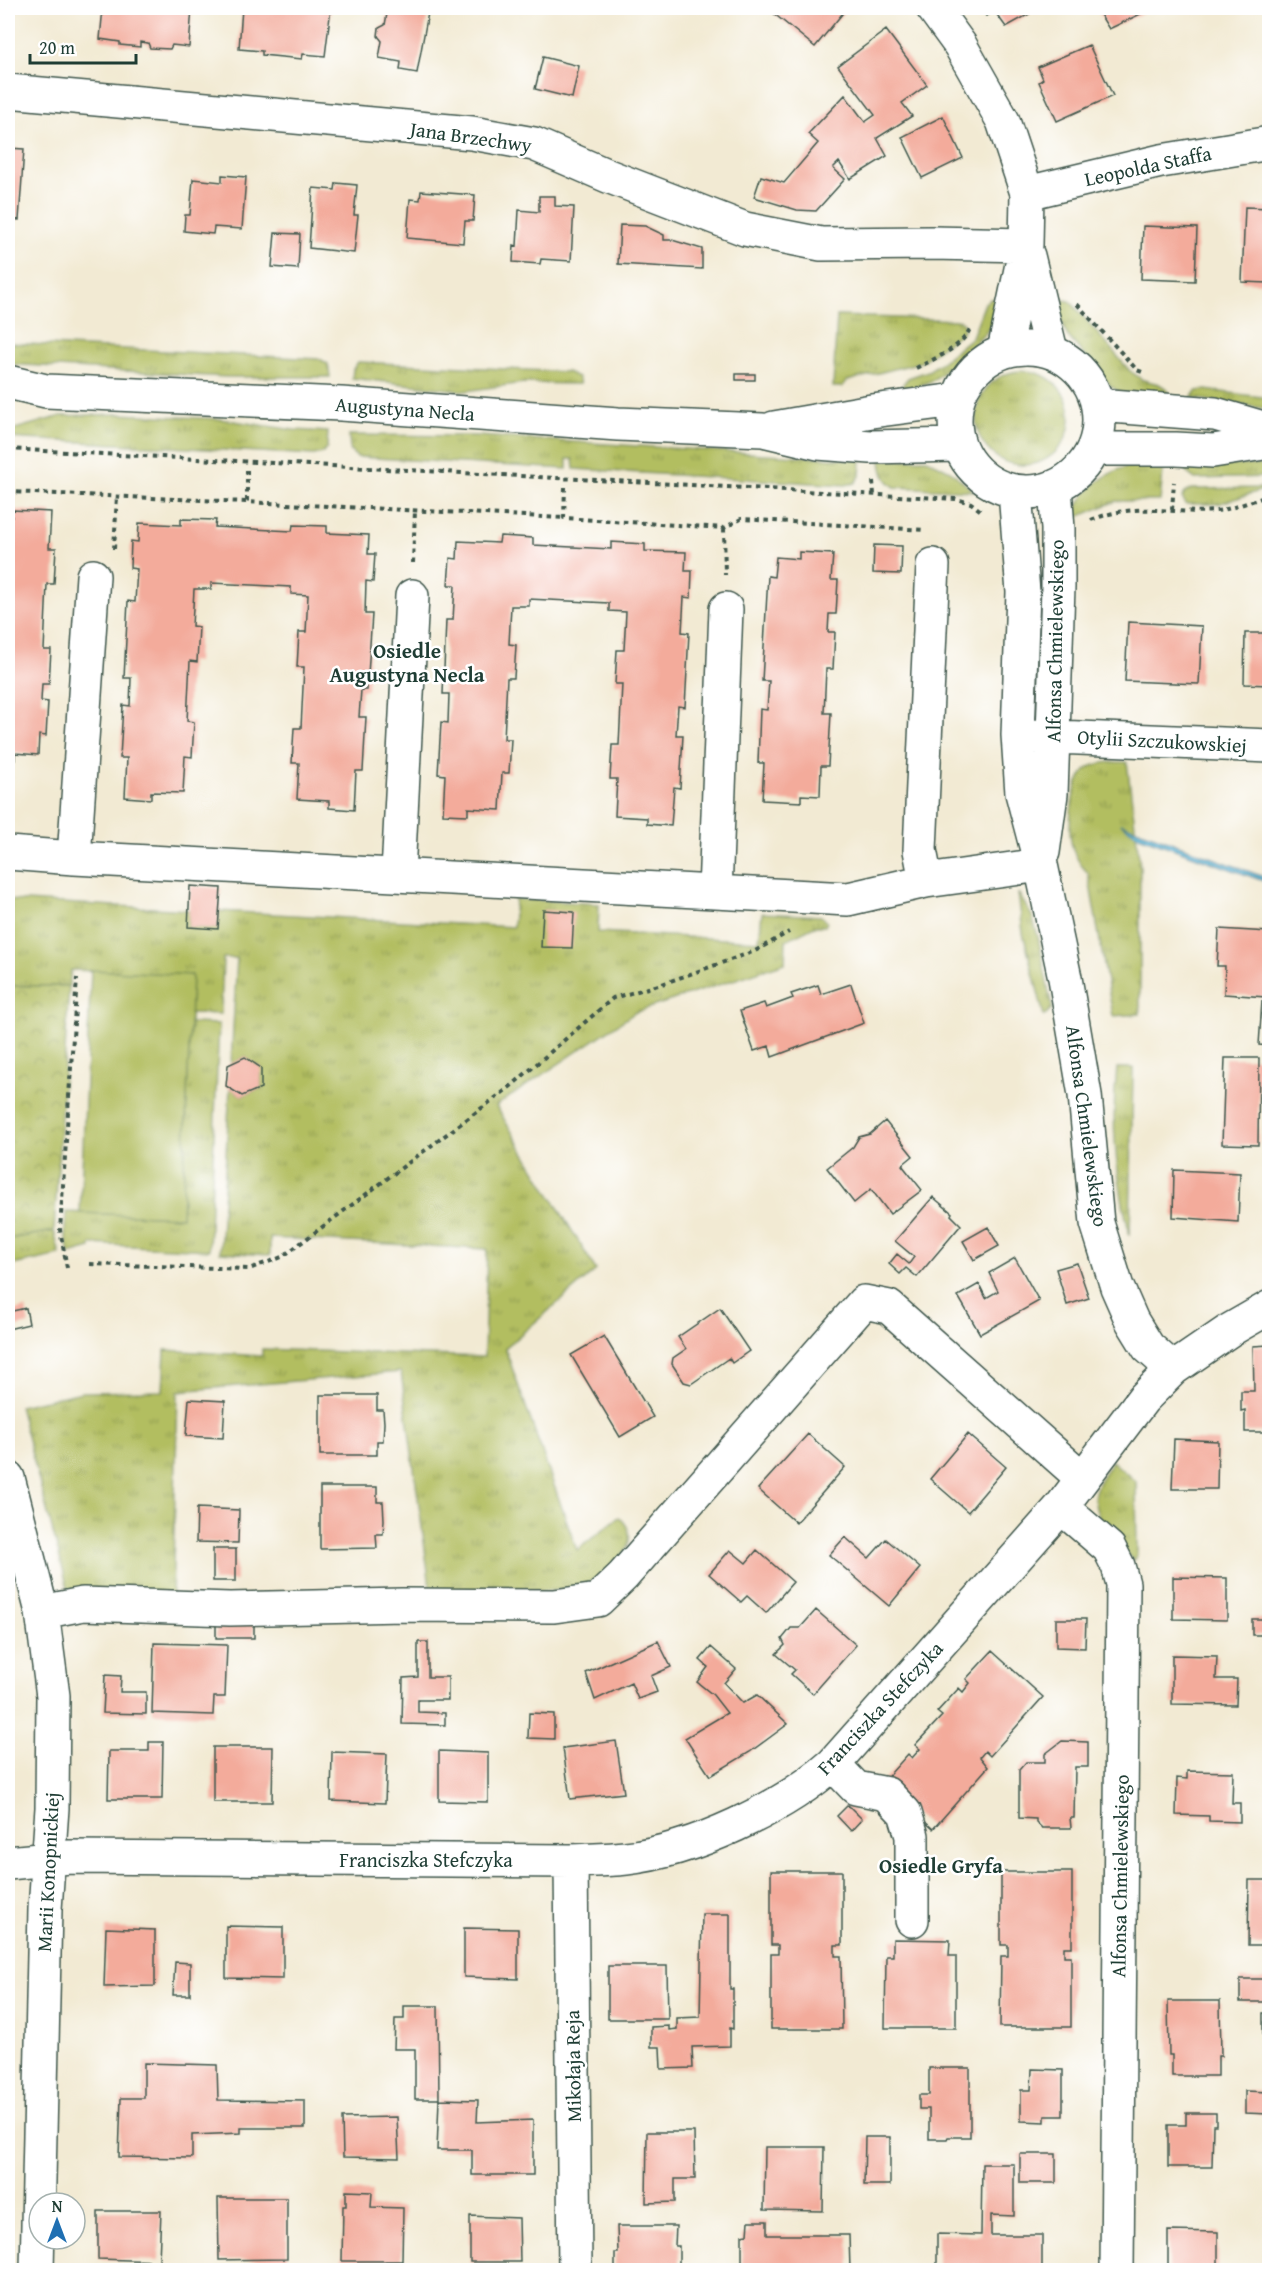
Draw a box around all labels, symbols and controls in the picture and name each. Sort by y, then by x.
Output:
scale bar [30,27,136,65]
text: 20 m [39,34,75,61]
street label: Jana Brzechwy [405,113,534,159]
street label: Leopolda Staffa [1082,138,1215,193]
street label: Augustyna Necla [334,389,476,428]
street label: Alfonsa Chmielewskiego [1038,539,1071,743]
district label: Osiedle Augustyna Necla [329,635,485,690]
street label: Otylii Szczukowskiej [1077,722,1248,759]
street label: Alfonsa Chmielewskiego [1059,1023,1116,1229]
street label: Franciszka Stefczyka [810,1634,950,1781]
street label: Alfonsa Chmielewskiego [1103,1774,1136,1978]
street label: Marii Konopnickiej [29,1791,66,1953]
street label: Franciszka Stefczyka [339,1845,513,1874]
district label: Osiedle Gryfa [879,1850,1003,1881]
street label: Mikołaja Reja [557,2009,588,2122]
north arrow [27,2191,87,2251]
text: N [52,2194,63,2218]

